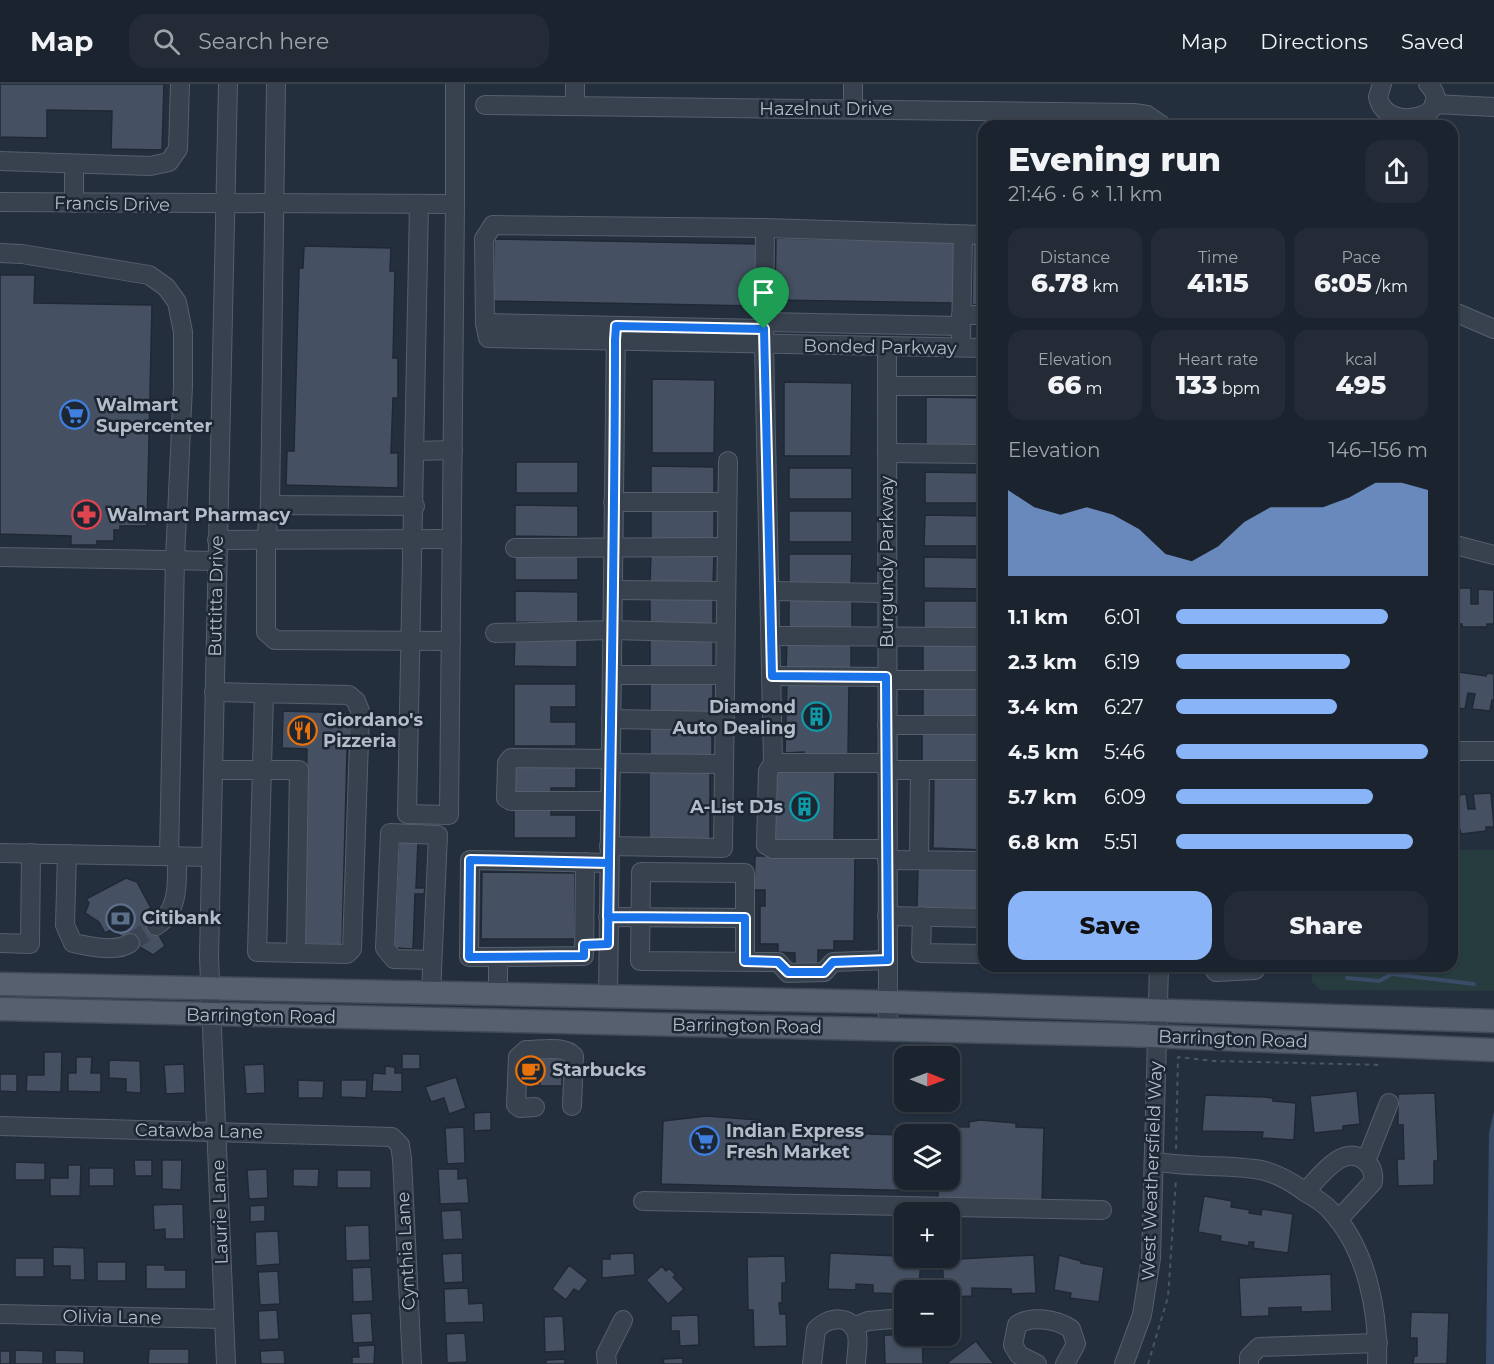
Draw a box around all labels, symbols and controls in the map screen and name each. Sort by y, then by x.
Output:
search box [129,14,549,68]
text: Map [30,24,93,58]
icon: search [150,25,183,58]
text: Search here [198,28,329,55]
text: Map [1181,29,1227,54]
text: Directions [1260,29,1368,54]
text: Saved [1401,29,1464,54]
street label: Hazelnut Drive [759,98,893,120]
text: Evening run [1008,139,1221,179]
button: share [1365,140,1428,203]
text: 21:46 · 6 × 1.1 km [1008,182,1163,206]
street label: Francis Drive [54,192,170,216]
text: Distance [1040,248,1110,267]
text: Time [1198,248,1238,267]
text: Pace [1341,248,1381,267]
pin [738,267,789,329]
text: 6.78 [1031,267,1088,299]
text: 41:15 [1187,267,1249,299]
text: 6:05 [1314,267,1372,299]
icon: arrive [747,276,780,309]
text: km [1088,277,1119,296]
text: /km [1372,277,1408,296]
street label: Bonded Parkway [803,335,957,359]
text: Elevation [1038,350,1112,369]
text: Heart rate [1178,350,1258,369]
text: kcal [1345,350,1377,369]
text: 66 [1048,369,1081,401]
text: 133 [1176,369,1217,401]
text: 495 [1336,369,1386,401]
text: m [1081,379,1102,398]
text: bpm [1217,379,1260,398]
place label: Walmart Supercenter [96,394,212,437]
supermarket icon: Walmart Supercenter [59,399,91,431]
text: Elevation [1008,438,1100,462]
text: 146–156 m [1328,438,1428,462]
street label: Burgundy Parkway [876,476,898,648]
pharmacy icon: Walmart Pharmacy [70,499,102,531]
place label: Walmart Pharmacy [107,504,291,526]
street label: Buttitta Drive [204,535,228,657]
text: 1.1 km [1008,605,1068,629]
text: 6:01 [1104,605,1141,629]
text: 2.3 km [1008,650,1077,674]
text: 6:19 [1104,650,1140,674]
text: 3.4 km [1008,695,1079,719]
text: 6:27 [1104,695,1144,719]
place label: Diamond Auto Dealing [672,696,796,739]
building icon: Diamond Auto Dealing [801,701,833,733]
place label: Giordano's Pizzeria [323,709,423,752]
restaurant icon: Giordano's Pizzeria [286,714,318,746]
text: 4.5 km [1008,740,1079,764]
text: 5:46 [1104,740,1145,764]
text: 5.7 km [1008,785,1077,809]
text: 6:09 [1104,785,1146,809]
building icon: A-List DJs [788,791,820,823]
place label: A-List DJs [689,796,783,818]
text: 6.8 km [1008,830,1079,854]
text: 5:51 [1104,830,1138,854]
button: Save [1008,891,1212,960]
button: Share [1224,891,1428,960]
bank icon: Citibank [105,902,137,934]
place label: Citibank [142,907,221,929]
street label: Barrington Road [186,1004,336,1028]
street label: Barrington Road [672,1014,822,1038]
street label: Barrington Road [1158,1025,1308,1053]
north arrow [894,1046,960,1112]
map controls [894,1046,960,1346]
cafe icon: Starbucks [515,1054,547,1086]
place label: Starbucks [552,1059,647,1081]
street label: West Weathersfield Way [1137,1061,1167,1281]
street label: Catawba Lane [135,1119,263,1143]
place label: Indian Express Fresh Market [726,1120,865,1163]
button: layers [894,1124,960,1190]
supermarket icon: Indian Express Fresh Market [689,1125,721,1157]
street label: Laurie Lane [207,1159,233,1265]
street label: Cynthia Lane [392,1191,420,1311]
button: + [894,1202,960,1268]
button: − [894,1280,960,1346]
street label: Olivia Lane [62,1305,162,1329]

